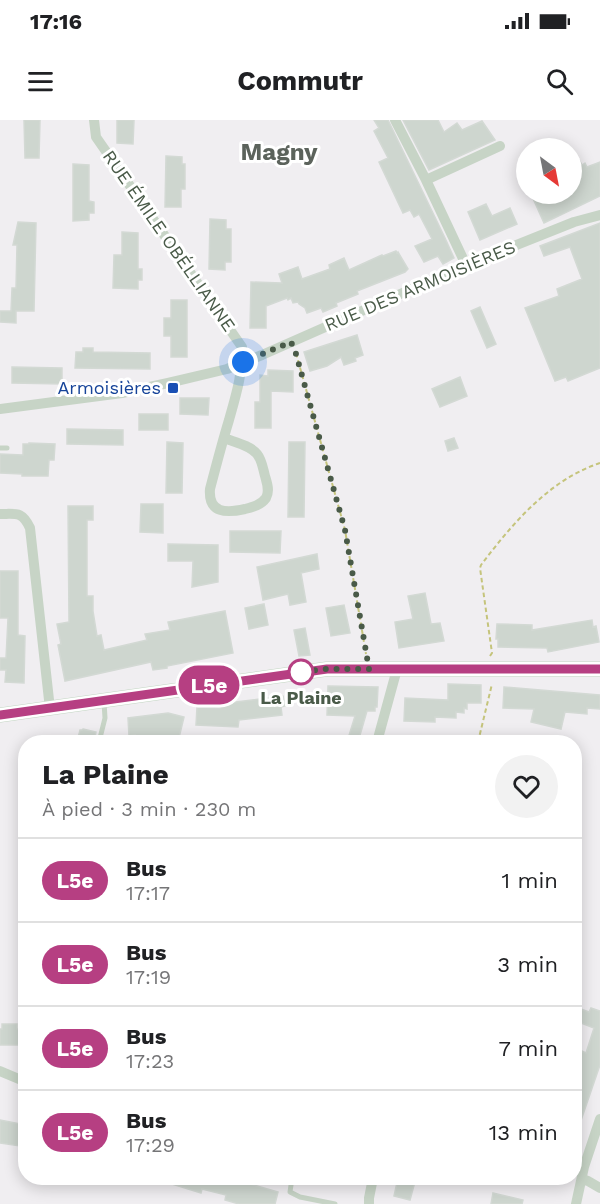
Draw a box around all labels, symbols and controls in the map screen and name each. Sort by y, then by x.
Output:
text: 17:16 [30,9,82,34]
icon: menu [24,65,57,98]
text: Commutr [237,65,363,97]
icon: search [543,65,576,98]
district label: Magny [240,138,318,166]
north arrow [516,138,582,204]
map controls [516,138,582,204]
street label: RUE ÉMILE OBÉLLIANNE [99,146,240,335]
street label: RUE DES ARMOISIÈRES [321,236,518,335]
your location [228,347,258,377]
place label: Armoisières [57,377,161,398]
marker: Armoisières [166,381,180,395]
marker: La Plaine [288,659,314,685]
line badge: L5e [174,666,244,704]
text: L5e [190,673,228,698]
place label: La Plaine [260,687,342,708]
button: heart [495,755,558,818]
text: La Plaine [42,758,169,791]
text: À pied · 3 min · 230 m [42,797,256,821]
text: Bus [126,856,166,881]
text: L5e [56,868,94,893]
text: 1 min [501,868,558,893]
text: 17:17 [126,881,170,905]
text: Bus [126,940,166,965]
text: L5e [56,952,94,977]
text: 3 min [497,952,558,977]
text: 17:19 [126,965,171,989]
text: Bus [126,1024,166,1049]
text: L5e [56,1036,94,1061]
text: 7 min [498,1036,558,1061]
text: 17:23 [126,1049,174,1073]
text: Bus [126,1108,166,1133]
text: L5e [56,1120,94,1145]
text: 13 min [489,1120,558,1145]
text: 17:29 [126,1133,175,1157]

